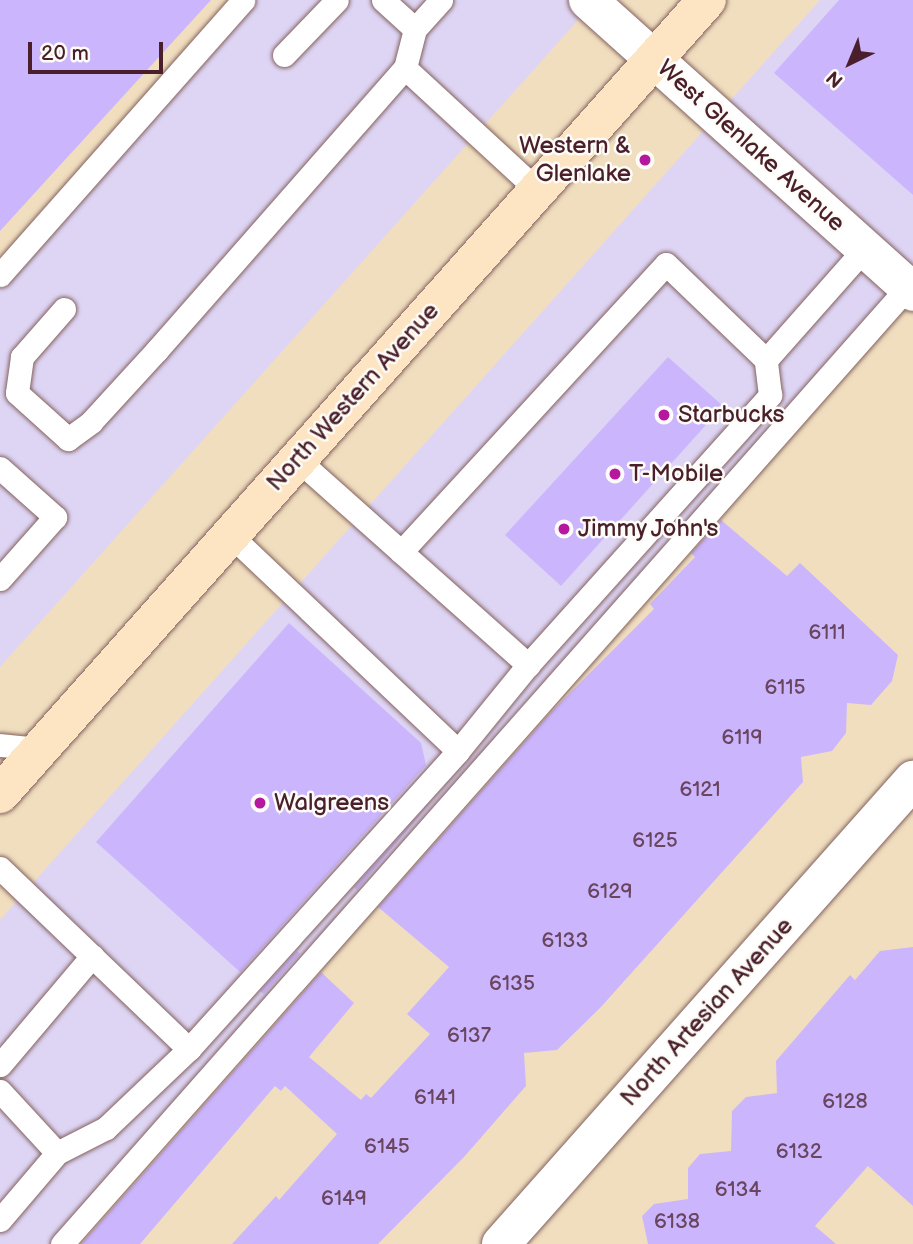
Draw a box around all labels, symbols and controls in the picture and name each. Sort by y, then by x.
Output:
scale bar [32,28,166,72]
north arrow [815,28,885,98]
text: 20 m [41,41,89,66]
street label: West Glenlake Avenue [651,54,851,238]
text: N [822,65,848,92]
place label: Western & Glenlake [519,132,631,188]
marker: Western & Glenlake [637,152,653,168]
street label: North Western Avenue [261,297,445,497]
place label: Starbucks [678,401,784,429]
marker: Starbucks [656,407,672,423]
place label: T-Mobile [629,460,723,488]
marker: T-Mobile [607,466,623,482]
place label: Jimmy John's [578,515,721,543]
marker: Jimmy John's [556,521,572,537]
house number: 6111 [808,620,846,646]
house number: 6115 [764,675,806,701]
house number: 6119 [721,725,763,751]
house number: 6121 [679,777,721,803]
place label: Walgreens [274,789,389,817]
marker: Walgreens [252,795,268,811]
house number: 6125 [632,828,678,854]
house number: 6129 [587,879,633,905]
street label: North Artesian Avenue [615,912,799,1112]
house number: 6133 [542,928,588,954]
house number: 6135 [489,971,535,997]
house number: 6137 [447,1023,491,1049]
house number: 6141 [414,1085,456,1111]
house number: 6128 [822,1089,868,1115]
house number: 6145 [364,1134,410,1160]
house number: 6132 [776,1139,822,1165]
house number: 6134 [715,1177,761,1203]
house number: 6149 [321,1186,367,1212]
house number: 6138 [654,1209,700,1235]

